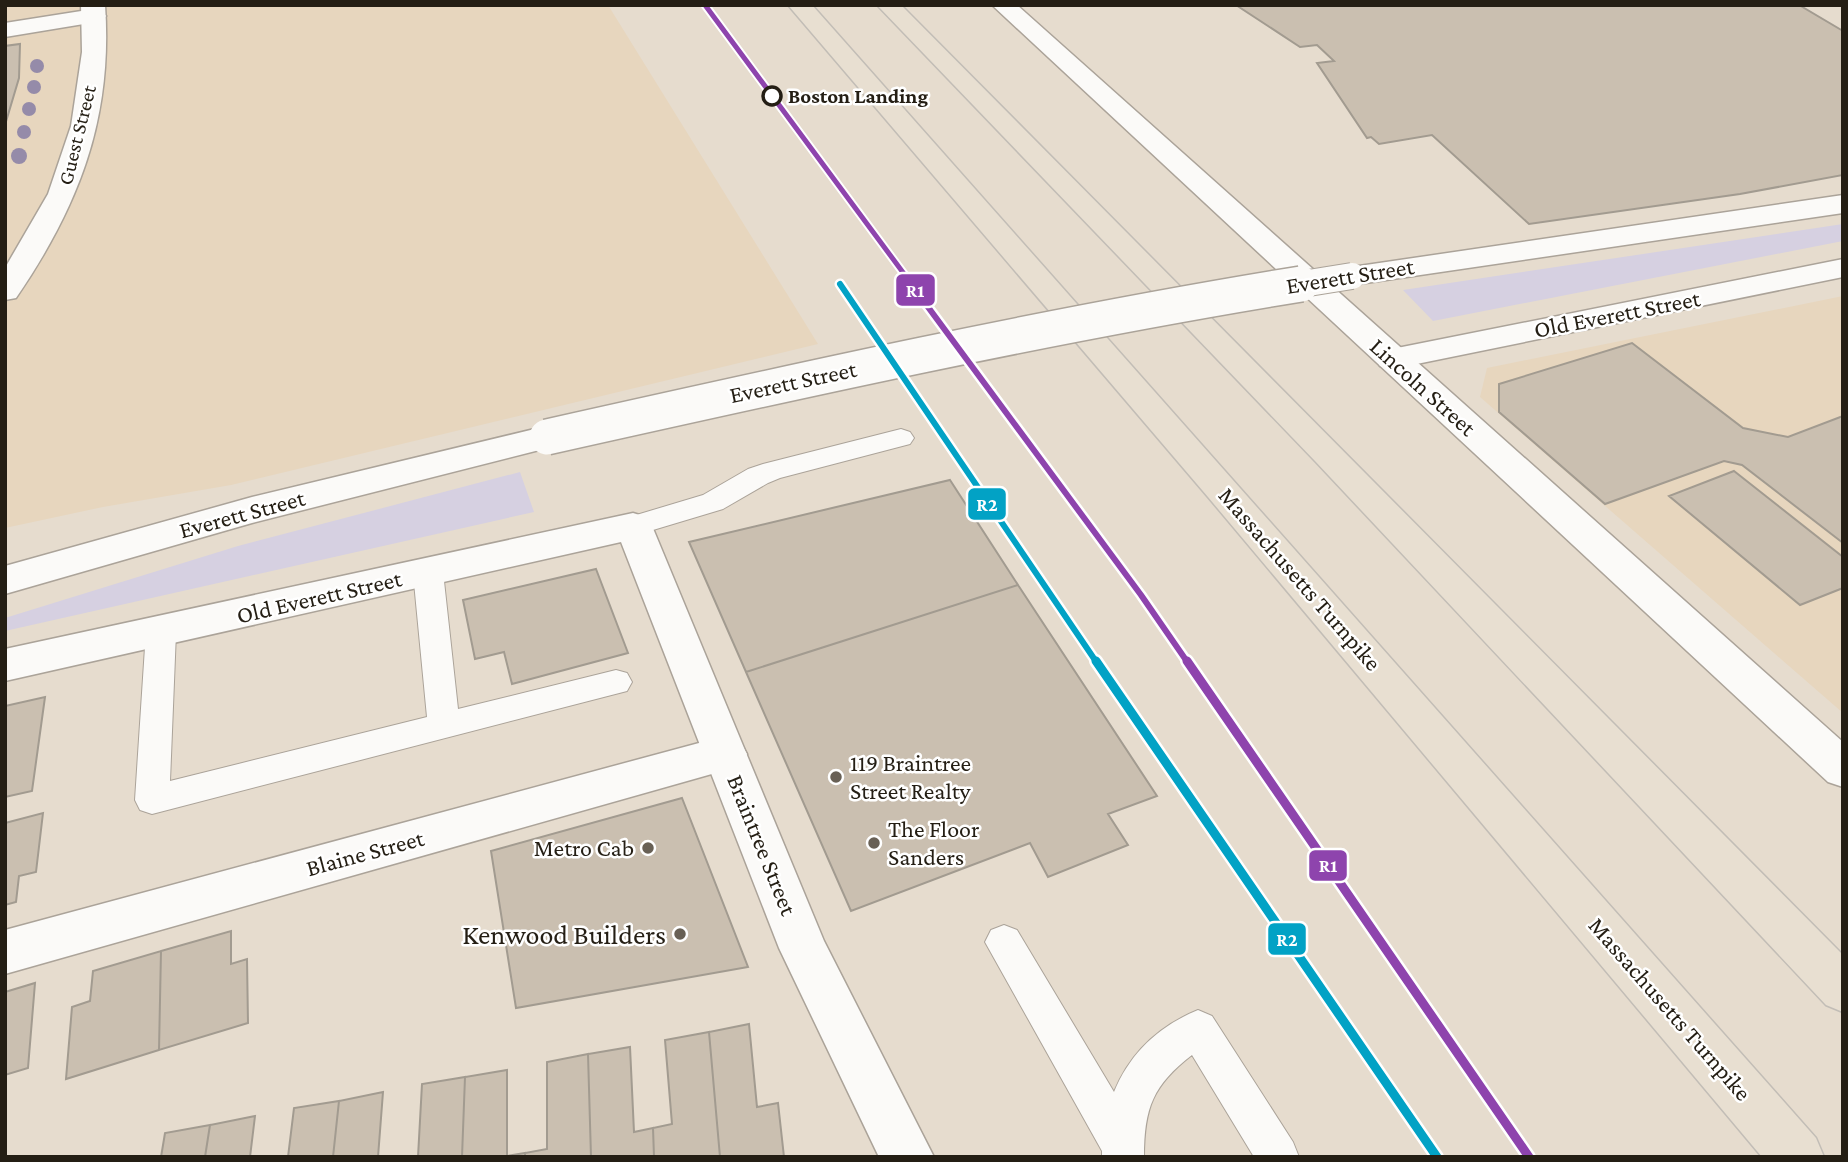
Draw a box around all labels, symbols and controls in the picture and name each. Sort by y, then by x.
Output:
street label: Guest Street [53,82,101,187]
place label: Boston Landing [788,84,928,108]
marker: Boston Landing [762,86,782,106]
street label: Everett Street [1284,252,1417,299]
line badge: R1 [895,273,936,307]
text: R1 [906,280,924,301]
street label: Old Everett Street [1532,284,1703,343]
street label: Lincoln Street [1365,332,1483,442]
street label: Everett Street [727,355,860,408]
street label: Massachusetts Turnpike [1213,482,1387,676]
street label: Everett Street [176,483,309,543]
line badge: R2 [967,487,1007,521]
text: R2 [976,494,998,515]
street label: Old Everett Street [234,564,405,629]
place label: 119 Braintree Street Realty [850,749,971,804]
marker: 119 Braintree Street Realty [828,769,844,785]
street label: Braintree Street [722,771,803,920]
place label: The Floor Sanders [888,815,980,870]
street label: Blaine Street [303,824,428,881]
place label: Metro Cab [534,834,634,861]
marker: The Floor Sanders [866,835,882,851]
marker: Metro Cab [640,840,656,856]
line badge: R1 [1308,849,1348,882]
text: R1 [1319,855,1337,876]
street label: Massachusetts Turnpike [1583,912,1757,1106]
place label: Kenwood Builders [462,919,666,950]
line badge: R2 [1267,922,1307,956]
marker: Kenwood Builders [672,926,688,942]
text: R2 [1276,929,1298,950]

